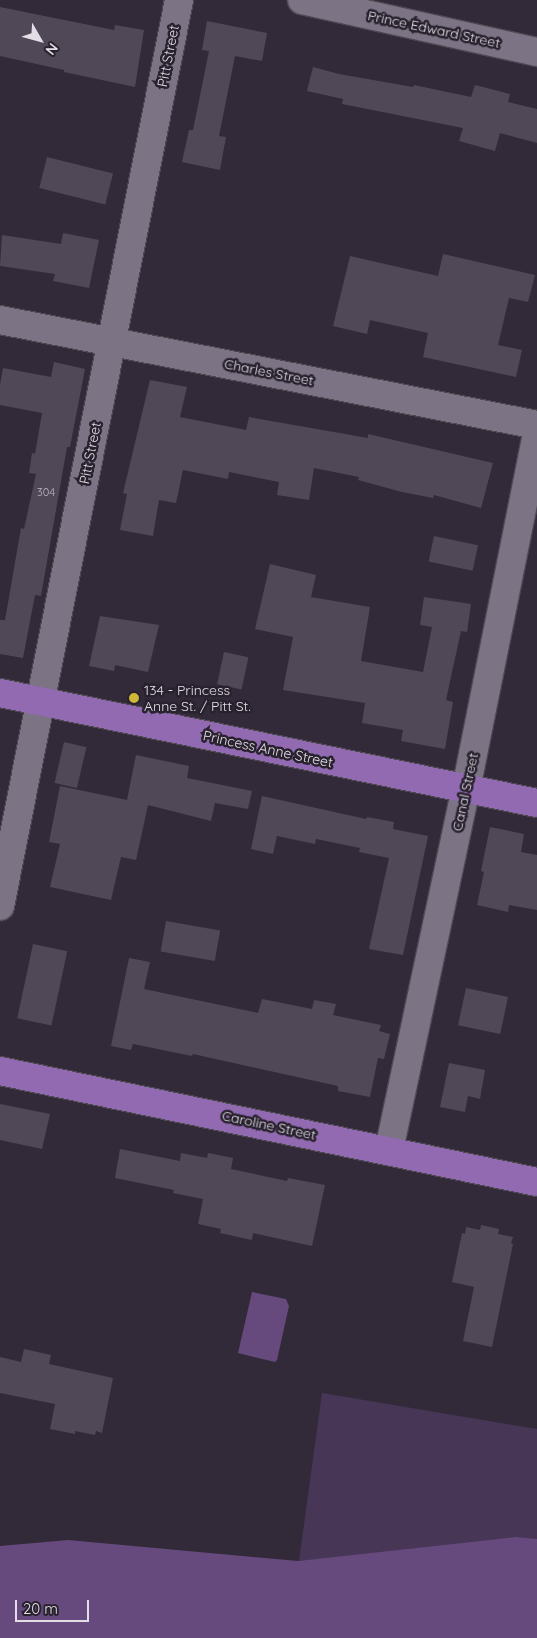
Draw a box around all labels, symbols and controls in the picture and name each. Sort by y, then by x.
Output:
street label: Prince Edward Street [366,7,502,51]
north arrow [15,15,65,65]
street label: Pitt Street [154,24,182,88]
text: N [42,40,62,59]
street label: Charles Street [223,355,315,389]
street label: Pitt Street [76,421,104,485]
house number: 304 [37,485,55,499]
place label: 134 - Princess Anne St. / Pitt St. [144,682,251,714]
marker: 134 - Princess Anne St. / Pitt St. [128,692,140,704]
street label: Princess Anne Street [202,727,334,771]
street label: Canal Street [449,751,481,833]
street label: Caroline Street [221,1107,317,1143]
scale bar [18,1590,91,1622]
text: 20 m [23,1599,58,1618]

